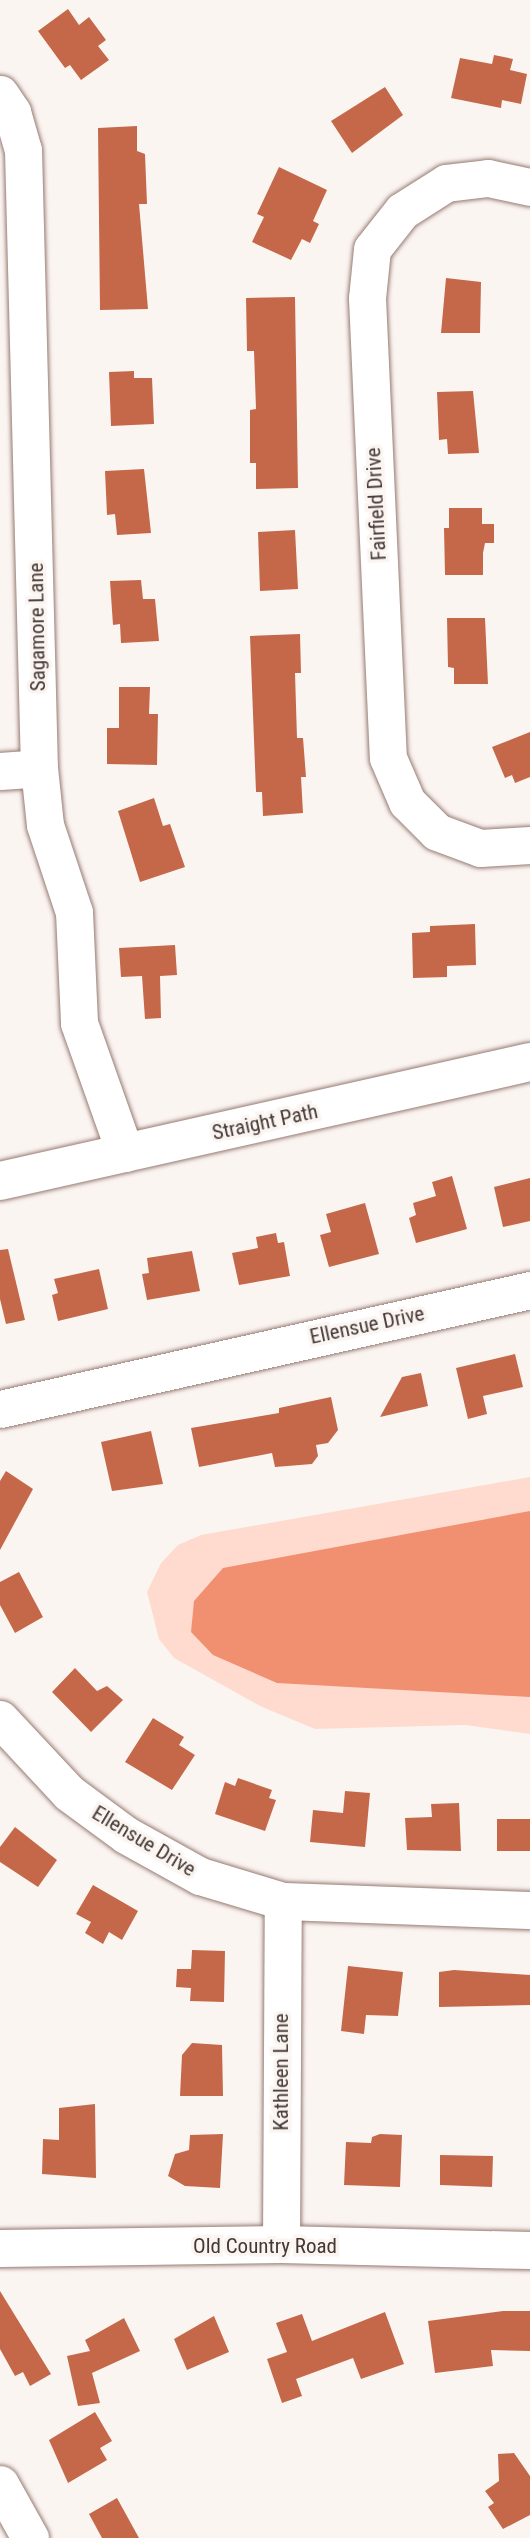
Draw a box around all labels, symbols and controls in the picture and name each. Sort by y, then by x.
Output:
street label: Fairfield Drive [360,447,392,561]
street label: Sagamore Lane [23,562,51,692]
street label: Straight Path [210,1099,320,1145]
street label: Ellensue Drive [307,1301,427,1349]
street label: Ellensue Drive [88,1800,200,1882]
street label: Kathleen Lane [268,2013,294,2131]
street label: Old Country Road [193,2233,337,2259]

